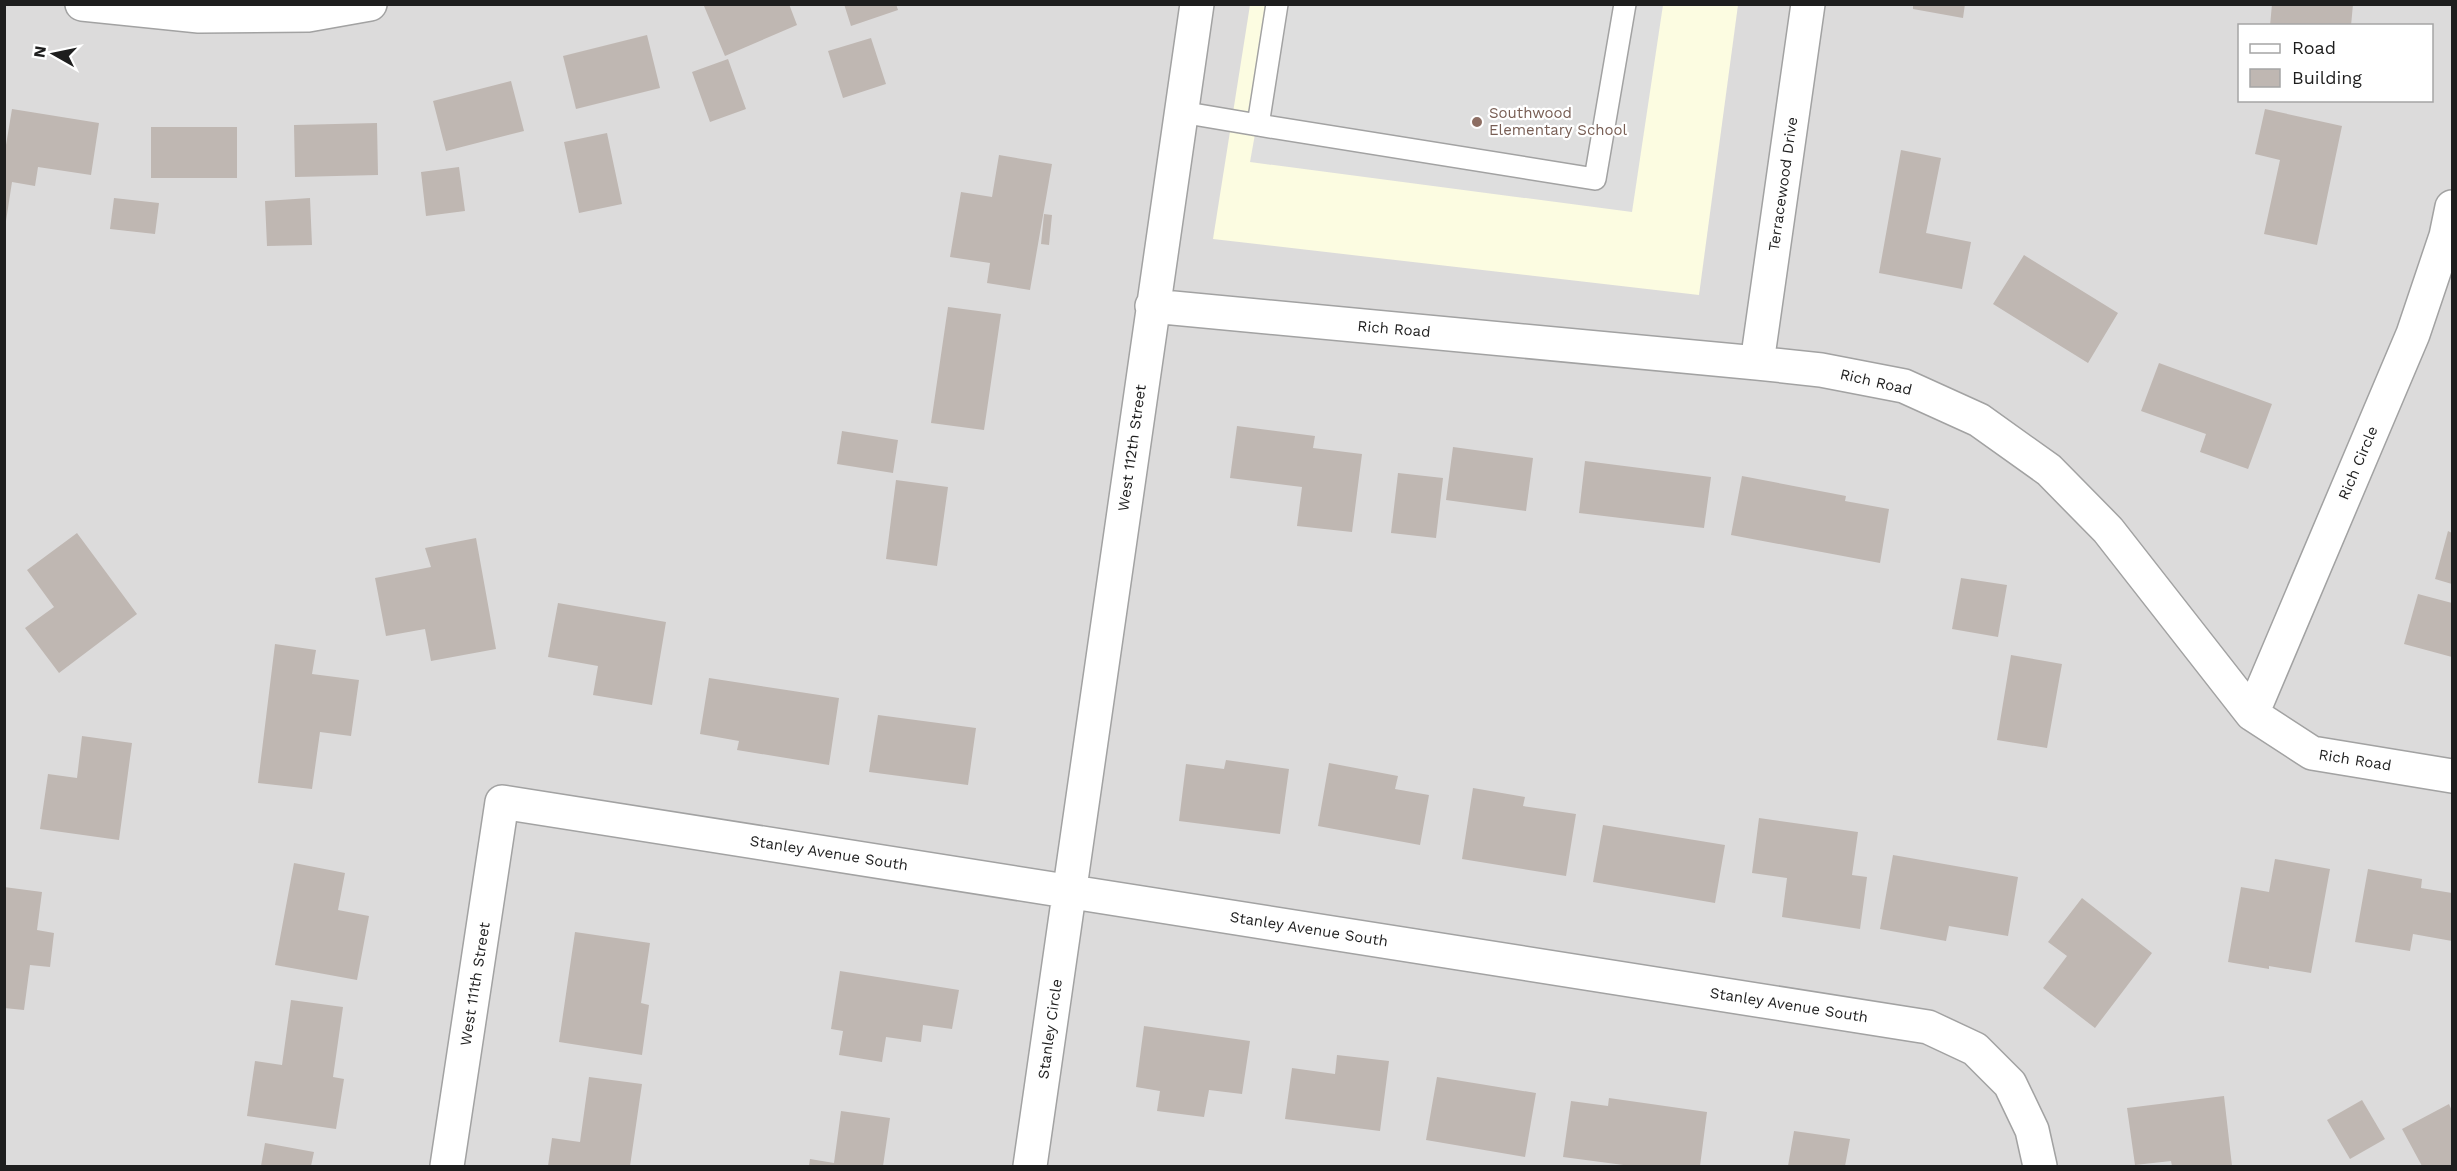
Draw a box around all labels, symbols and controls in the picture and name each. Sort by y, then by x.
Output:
north arrow [24,24,84,84]
legend [2238,24,2433,102]
text: Road [2292,37,2336,58]
text: N [29,44,50,59]
text: Building [2292,67,2362,88]
place label: Southwood Elementary School [1489,104,1628,139]
marker: Southwood Elementary School [1470,115,1484,129]
street label: Terracewood Drive [1765,116,1801,252]
street label: Rich Road [1357,317,1431,341]
street label: Rich Road [1838,365,1914,399]
street label: West 112th Street [1114,383,1150,513]
street label: Rich Circle [2334,423,2382,503]
street label: Rich Road [2317,745,2393,775]
street label: Stanley Avenue South [749,832,909,874]
street label: Stanley Avenue South [1229,908,1389,950]
street label: West 111th Street [456,920,494,1047]
street label: Stanley Circle [1034,978,1066,1080]
street label: Stanley Avenue South [1709,984,1869,1026]

